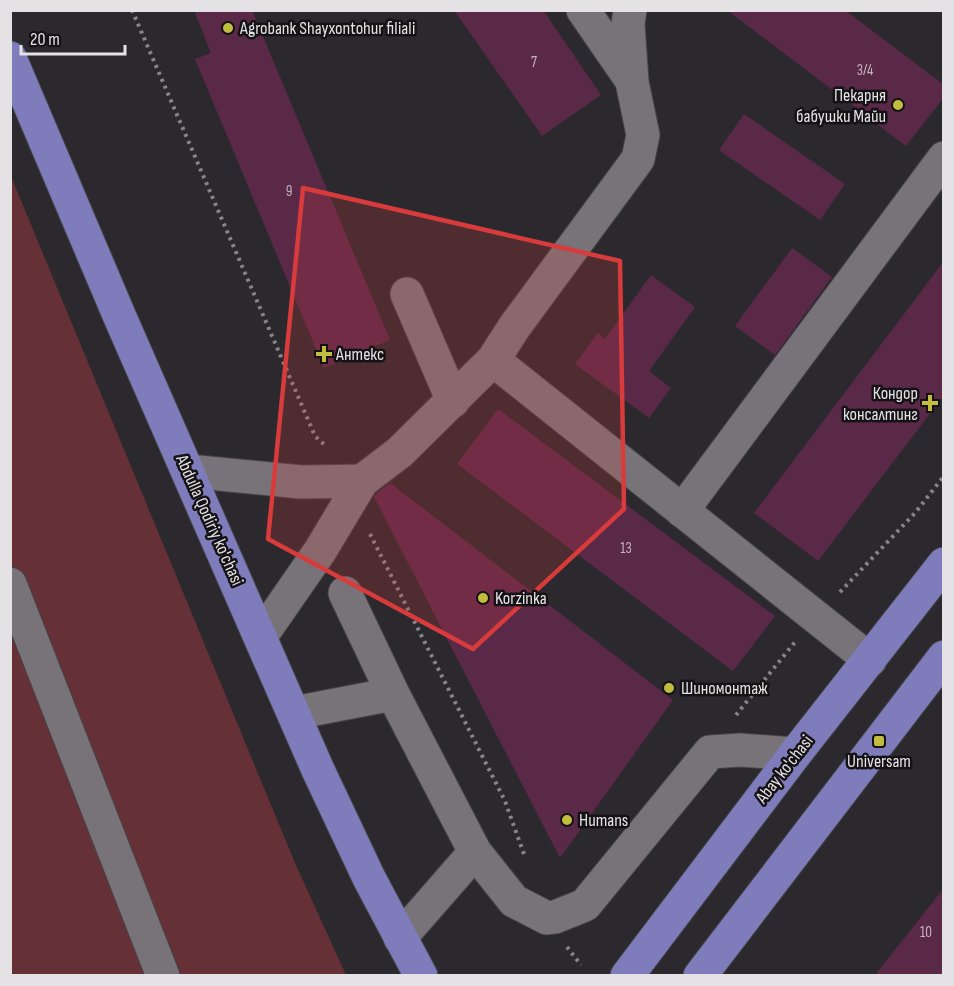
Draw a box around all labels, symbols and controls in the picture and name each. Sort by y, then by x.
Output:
scale bar [21,18,124,56]
place label: Agrobank Shayxontohur filiali [239,18,415,39]
marker: Agrobank Shayxontohur filiali [221,21,235,35]
text: 20 m [30,29,60,50]
house number: 7 [531,53,537,72]
house number: 3/4 [857,61,873,80]
place label: Пекарня бабушки Майи [796,85,886,127]
marker: Пекарня бабушки Майи [891,98,905,112]
house number: 9 [286,182,292,201]
place label: Антекс [335,344,384,365]
marker: Антекс [317,347,331,361]
place label: Кондор консалтинг [843,383,918,425]
marker: Кондор консалтинг [923,396,937,410]
street label: Abdulla Qodiriy ko'chasi [171,451,248,589]
house number: 13 [620,539,632,558]
place label: Korzinka [495,588,547,609]
marker: Korzinka [476,591,490,605]
place label: Шиномонтаж [681,678,768,699]
marker: Шиномонтаж [662,681,676,695]
street label: Abay ko'chasi [751,731,817,808]
marker: Universam [872,734,886,748]
place label: Universam [847,751,911,772]
place label: Humans [579,810,628,831]
marker: Humans [560,813,574,827]
house number: 10 [920,923,932,942]

